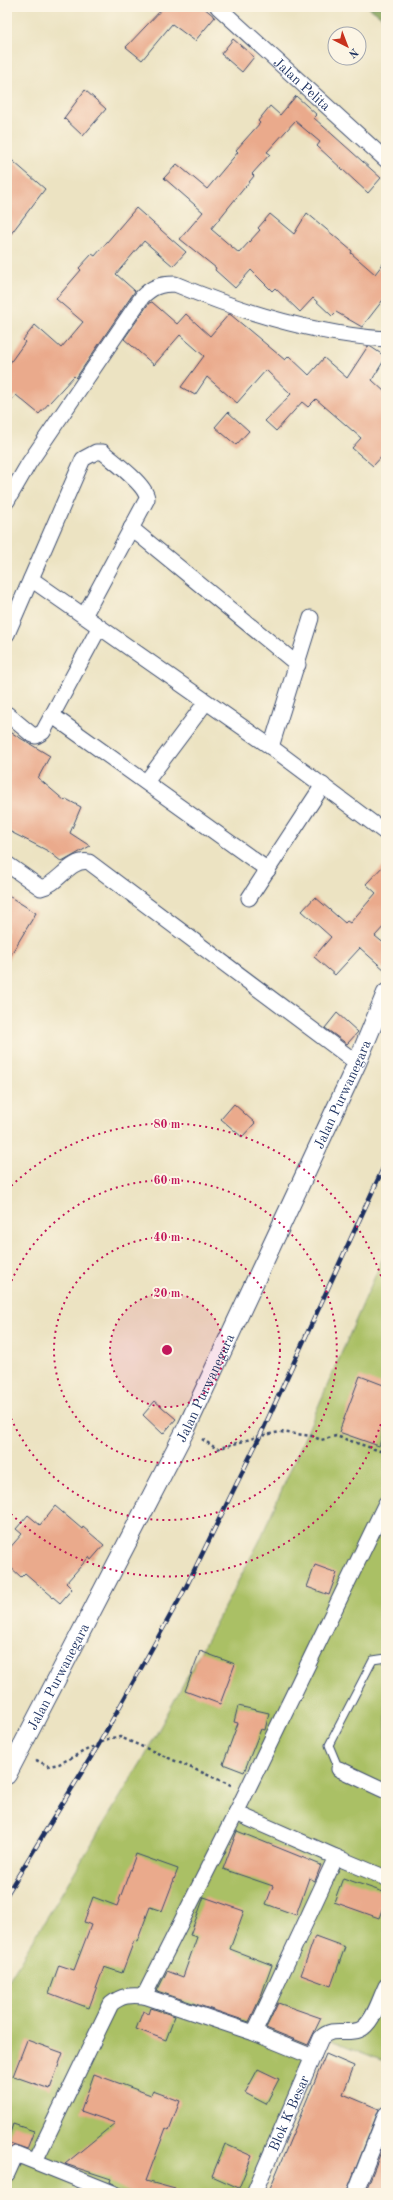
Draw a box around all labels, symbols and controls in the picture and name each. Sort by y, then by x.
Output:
north arrow [327,26,367,66]
text: N [345,45,359,60]
street label: Jalan Pelita [271,55,333,114]
street label: Jalan Purwanegara [312,1038,374,1151]
text: 80 m [154,1119,181,1131]
text: 60 m [154,1175,181,1187]
text: 40 m [154,1232,181,1244]
text: 20 m [154,1288,181,1300]
street label: Jalan Purwanegara [174,1332,237,1445]
centre of rings [160,1343,174,1357]
street label: Jalan Purwanegara [26,1621,92,1732]
street label: Blok K Besar [267,2073,312,2153]

